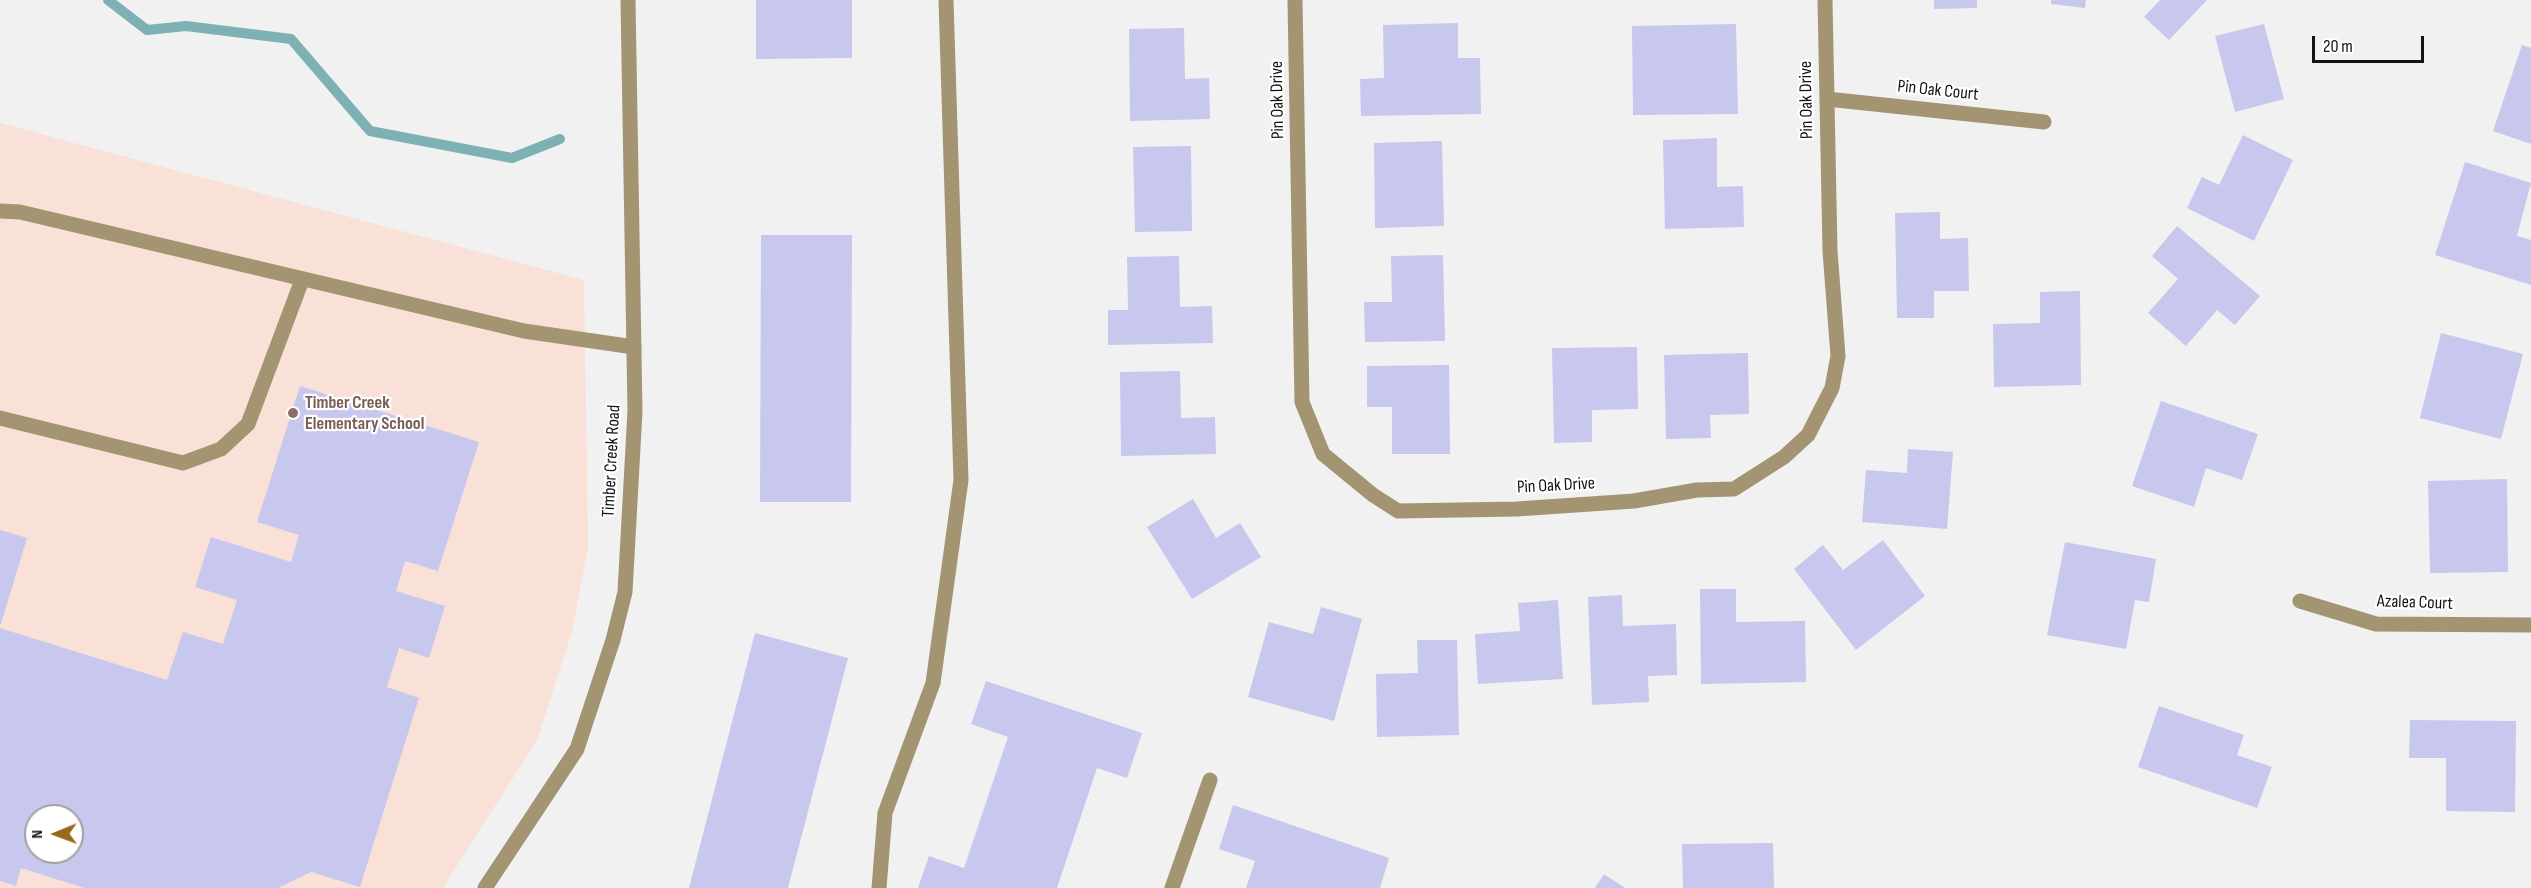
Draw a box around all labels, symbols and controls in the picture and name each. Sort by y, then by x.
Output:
scale bar [2315,24,2428,62]
text: 20 m [2323,36,2353,57]
street label: Pin Oak Drive [1267,61,1289,139]
street label: Pin Oak Drive [1796,61,1818,139]
street label: Pin Oak Court [1896,76,1980,106]
place label: Timber Creek Elementary School [305,392,424,434]
street label: Timber Creek Road [598,404,626,518]
marker: Timber Creek Elementary School [286,406,300,420]
street label: Pin Oak Drive [1516,473,1596,499]
street label: Azalea Court [2377,591,2453,615]
north arrow [24,804,84,864]
text: N [28,830,47,839]

